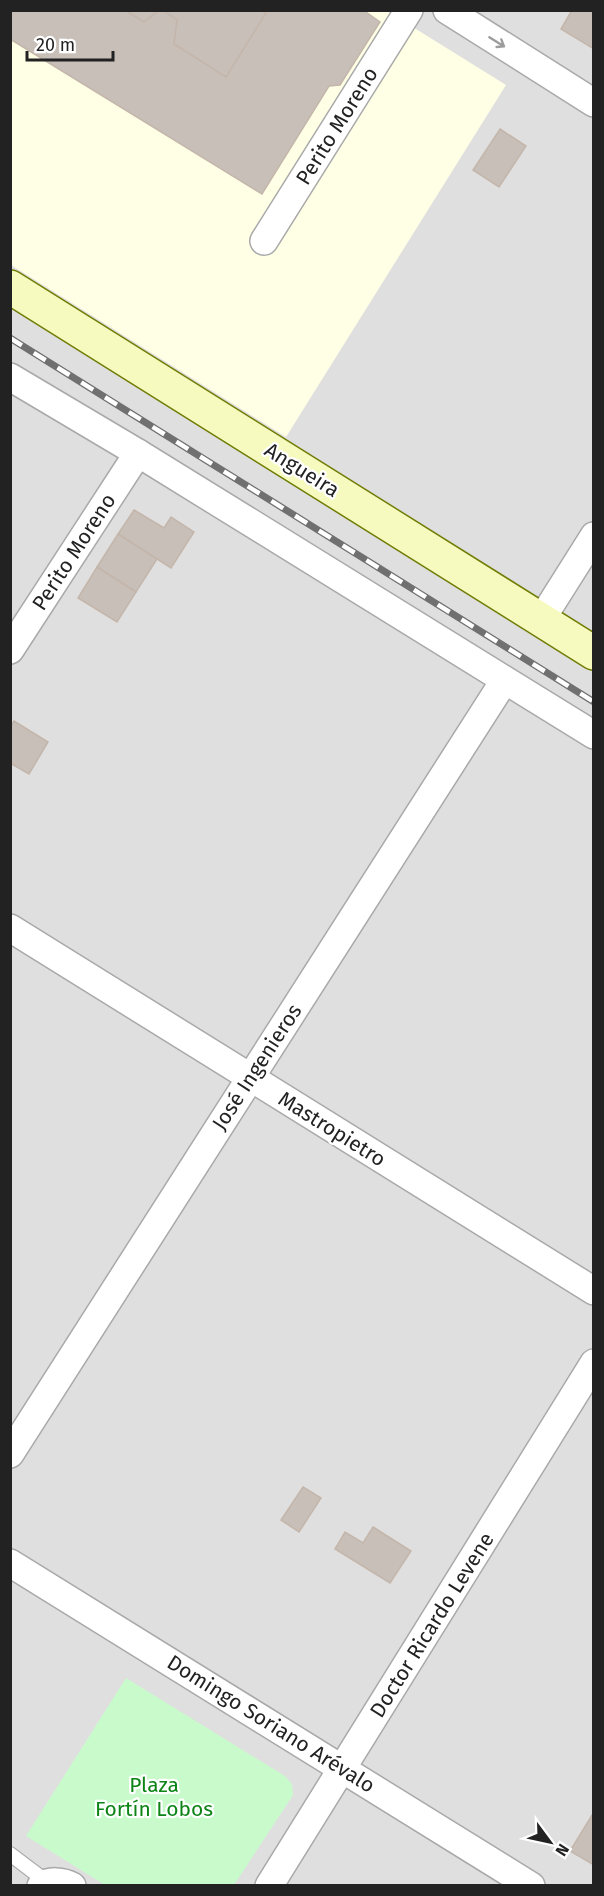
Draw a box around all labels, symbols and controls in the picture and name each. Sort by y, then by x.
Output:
scale bar [27,24,112,62]
text: 20 m [36,34,75,56]
one-way arrow [488,36,505,48]
street label: Perito Moreno [290,62,384,190]
street label: Angueira [260,437,344,503]
street label: Perito Moreno [27,489,121,615]
street label: José Ingenieros [207,999,308,1135]
street label: Mastropietro [273,1086,391,1172]
street label: Doctor Ricardo Levene [364,1528,500,1722]
street label: Domingo Soriano Arévalo [162,1649,380,1799]
park label: Plaza Fortín Lobos [95,1772,213,1822]
north arrow [520,1812,580,1872]
text: N [551,1840,573,1860]

